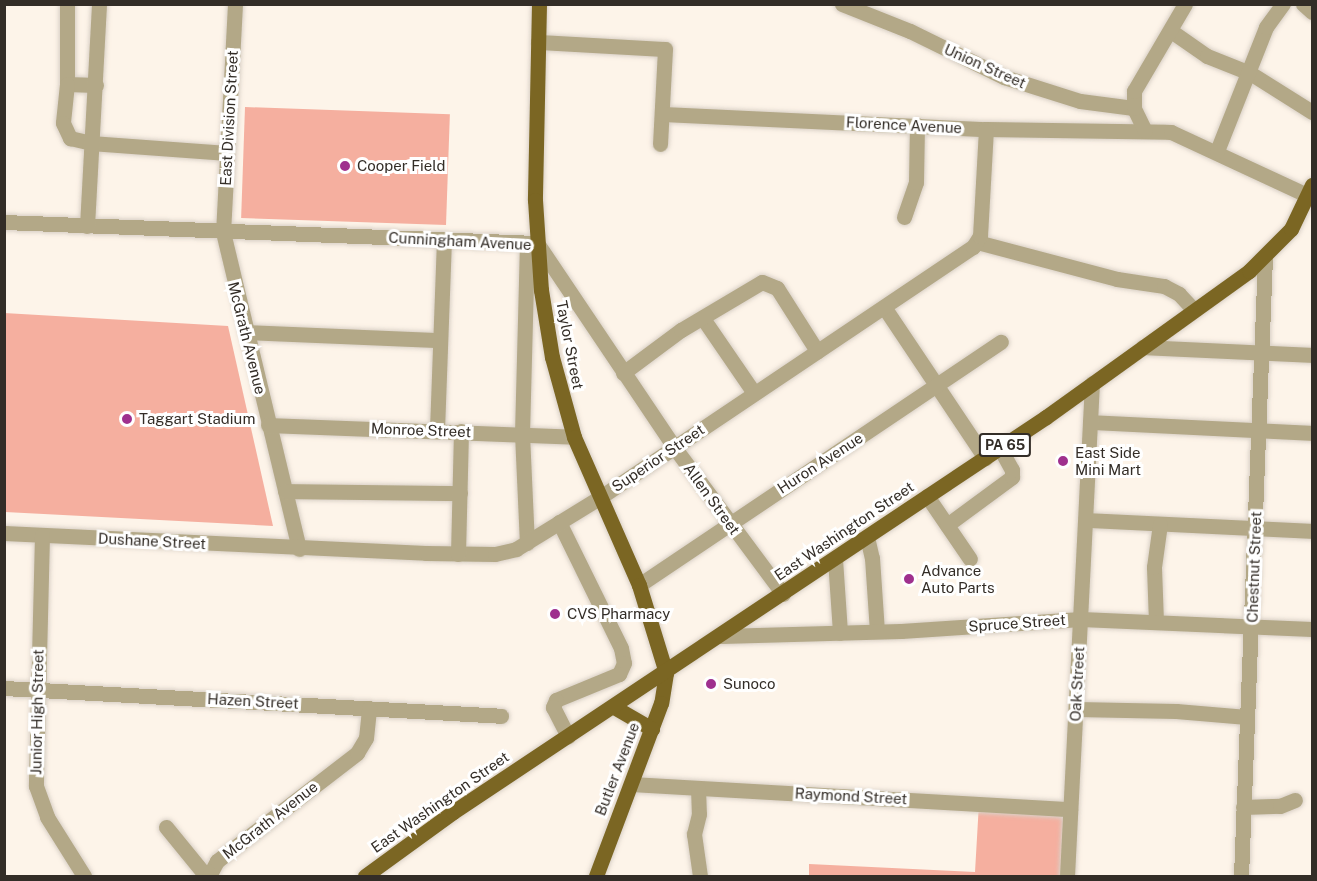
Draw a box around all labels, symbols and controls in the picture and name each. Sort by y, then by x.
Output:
street label: Union Street [941,40,1029,92]
street label: East Division Street [216,50,242,186]
street label: Florence Avenue [845,113,963,137]
place label: Cooper Field [357,157,445,175]
marker: Cooper Field [338,159,352,173]
street label: Cunningham Avenue [388,228,532,254]
street label: McGrath Avenue [224,280,270,396]
street label: Taylor Street [553,299,587,391]
place label: Taggart Stadium [139,410,255,428]
marker: Taggart Stadium [120,412,134,426]
street label: Monroe Street [370,419,472,441]
street label: Superior Street [608,420,708,496]
street label: Huron Avenue [774,429,866,497]
road number: PA 65 [978,434,1032,456]
place label: East Side Mini Mart [1075,443,1141,478]
marker: East Side Mini Mart [1056,454,1070,468]
street label: Allen Street [680,460,744,538]
street label: East Washington Street [771,478,917,584]
street label: Chestnut Street [1243,511,1265,623]
street label: Dushane Street [97,529,207,553]
place label: Advance Auto Parts [921,561,995,596]
marker: Advance Auto Parts [902,572,916,586]
place label: CVS Pharmacy [567,605,670,623]
marker: CVS Pharmacy [548,607,562,621]
street label: Spruce Street [968,611,1066,635]
street label: Oak Street [1066,646,1088,722]
street label: Junior High Street [27,649,47,775]
place label: Sunoco [723,675,776,693]
marker: Sunoco [704,677,718,691]
street label: Hazen Street [207,690,299,712]
street label: Butler Avenue [591,720,643,818]
street label: East Washington Street [367,747,513,857]
street label: McGrath Avenue [219,777,321,863]
street label: Raymond Street [794,784,908,808]

